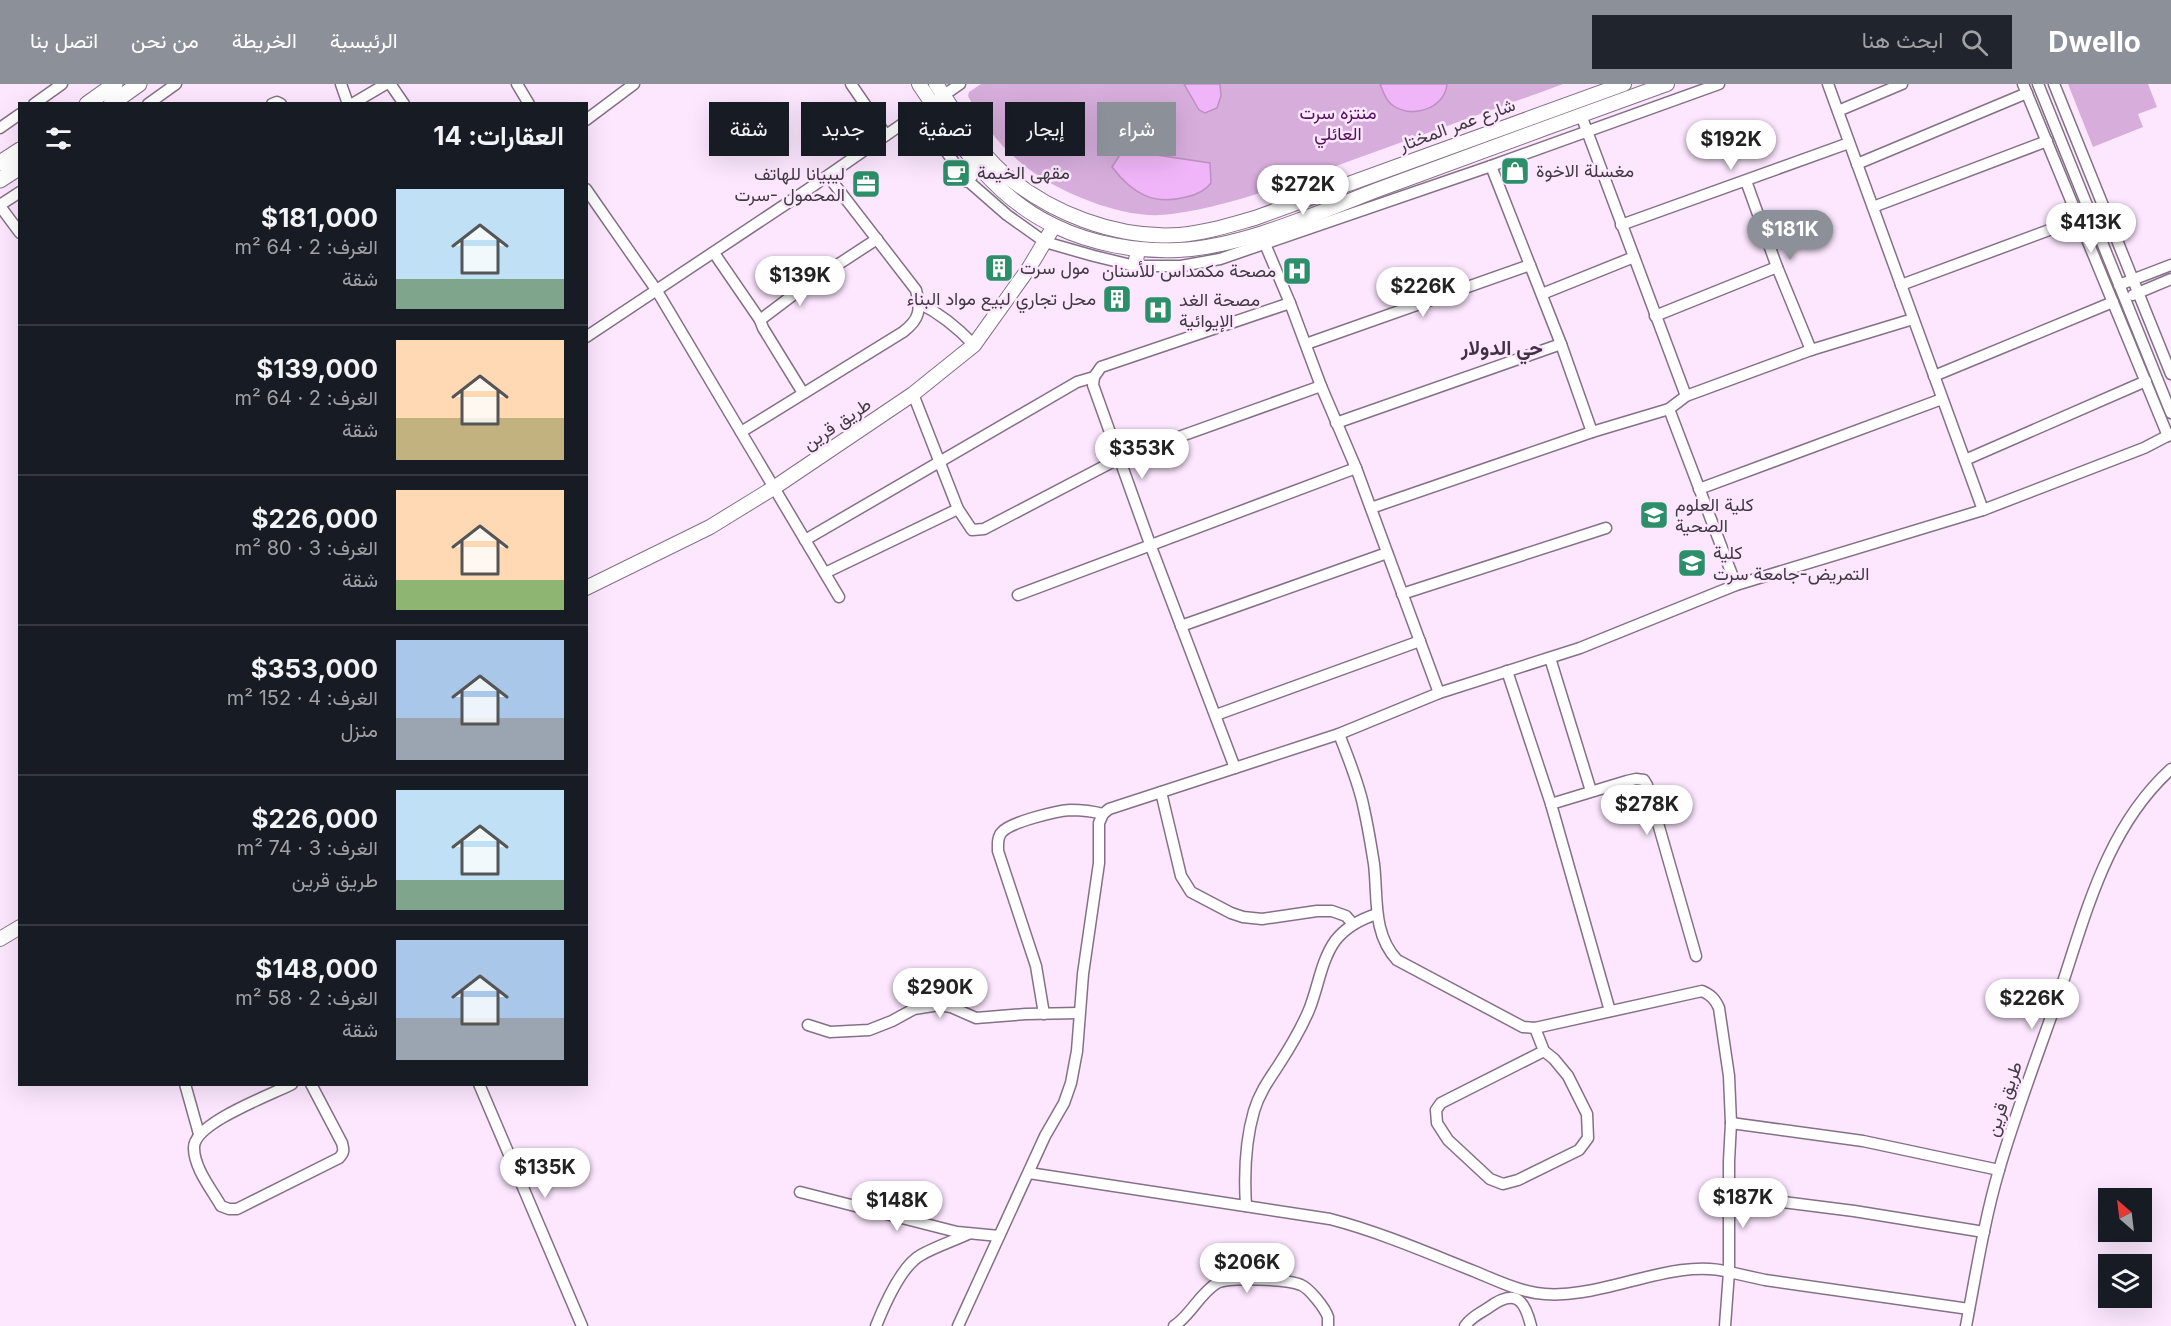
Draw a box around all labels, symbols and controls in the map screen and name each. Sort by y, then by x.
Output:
search box [1592,15,2012,69]
text: Dwello [2048,25,2141,59]
icon: search [1958,26,1991,59]
text: ابحث هنا [1862,27,1943,53]
text: اتصل بنا [30,28,98,53]
text: من نحن [131,28,199,53]
text: الخريطة [232,28,297,53]
text: الرئيسية [330,28,398,53]
street label: شارع عمر المختار [1395,94,1519,158]
chip: شقة [709,102,789,156]
chip: جديد [801,102,886,156]
chip: تصفية [898,102,993,156]
chip: إيجار [1005,102,1085,156]
chip: شراء [1097,102,1176,156]
park label: منتزه سرت العائلي [1299,102,1377,149]
text: العقارات: 14 [433,120,564,151]
pin: $192K [1689,120,1773,171]
icon: filters [42,122,75,155]
text: $192K [1700,127,1762,151]
shop icon: مغسلة الاخوة [1499,155,1531,187]
cafe icon: مقهى الخيمة [940,157,972,189]
place label: مغسلة الاخوة [1536,160,1634,182]
place label: مقهى الخيمة [977,162,1070,184]
place label: ليبيانا للهاتف المحمول -سرت [734,163,845,206]
pin: $272K [1261,165,1345,216]
office icon: ليبيانا للهاتف المحمول -سرت [850,168,882,200]
text: $272K [1271,172,1335,196]
text: $181,000 [261,202,378,233]
pin: $413K [2049,203,2133,254]
pin: $181K [1748,210,1832,261]
text: $413K [2060,210,2122,234]
icon: home [444,213,516,285]
text: $181K [1761,217,1819,241]
text: الغرف: 2 · 64 m² [235,235,378,259]
building icon: مول سرت [983,252,1015,284]
hospital icon: مصحة مكمداس للأسنان [1281,255,1313,287]
pin: $139K [758,256,842,307]
place label: مول سرت [1020,257,1090,279]
place label: مصحة مكمداس للأسنان [1102,260,1276,282]
text: $139K [769,263,831,287]
text: شقة [342,267,378,291]
pin: $226K [1381,267,1465,318]
text: $226K [1390,274,1456,298]
building icon: محل تجاري لبيع مواد البناء [1101,283,1133,315]
place label: محل تجاري لبيع مواد البناء [907,288,1096,314]
place label: مصحة الغد الإيوائية [1179,289,1260,333]
hospital icon: مصحة الغد الإيوائية [1142,294,1174,326]
district label: حي الدولار [1460,336,1543,365]
text: $139,000 [256,353,378,384]
icon: home [444,364,516,436]
text: الغرف: 2 · 64 m² [235,386,378,410]
street label: طريق قرين [799,393,875,455]
text: شقة [342,418,378,442]
pin: $353K [1100,429,1184,480]
text: $353K [1109,436,1175,460]
place label: كلية العلوم الصحية [1675,494,1754,536]
school or university icon: كلية العلوم الصحية [1638,499,1670,531]
text: $226,000 [252,503,378,534]
icon: home [444,514,516,586]
text: الغرف: 3 · 80 m² [235,536,378,560]
place label: كلية التمريض-جامعة سرت [1713,542,1869,585]
school or university icon: كلية التمريض-جامعة سرت [1676,547,1708,579]
text: شقة [342,568,378,592]
text: $353,000 [251,653,378,684]
icon: home [444,664,516,736]
text: الغرف: 4 · 152 m² [227,686,378,710]
text: منزل [341,718,378,742]
pin: $278K [1605,785,1689,836]
text: $278K [1615,792,1679,816]
text: $226,000 [252,803,378,834]
icon: home [444,814,516,886]
text: الغرف: 3 · 74 m² [237,836,378,860]
text: طريق قرين [292,868,378,892]
text: $148,000 [255,953,378,984]
icon: home [444,964,516,1036]
pin: $290K [898,968,982,1019]
text: $290K [907,975,973,999]
pin: $226K [1990,979,2074,1030]
text: الغرف: 2 · 58 m² [235,986,378,1010]
text: $226K [1999,986,2065,1010]
text: شقة [342,1018,378,1042]
street label: طريق قرين [1981,1059,2027,1139]
pin: $135K [503,1148,587,1199]
text: $135K [514,1155,576,1179]
pin: $187K [1701,1178,1785,1229]
pin: $148K [855,1181,939,1232]
text: $187K [1713,1185,1773,1209]
text: $148K [866,1188,928,1212]
north arrow [2098,1188,2152,1242]
map controls [2098,1188,2152,1308]
pin: $206K [1205,1243,1289,1294]
text: $206K [1214,1250,1280,1274]
button: layers [2098,1254,2152,1308]

